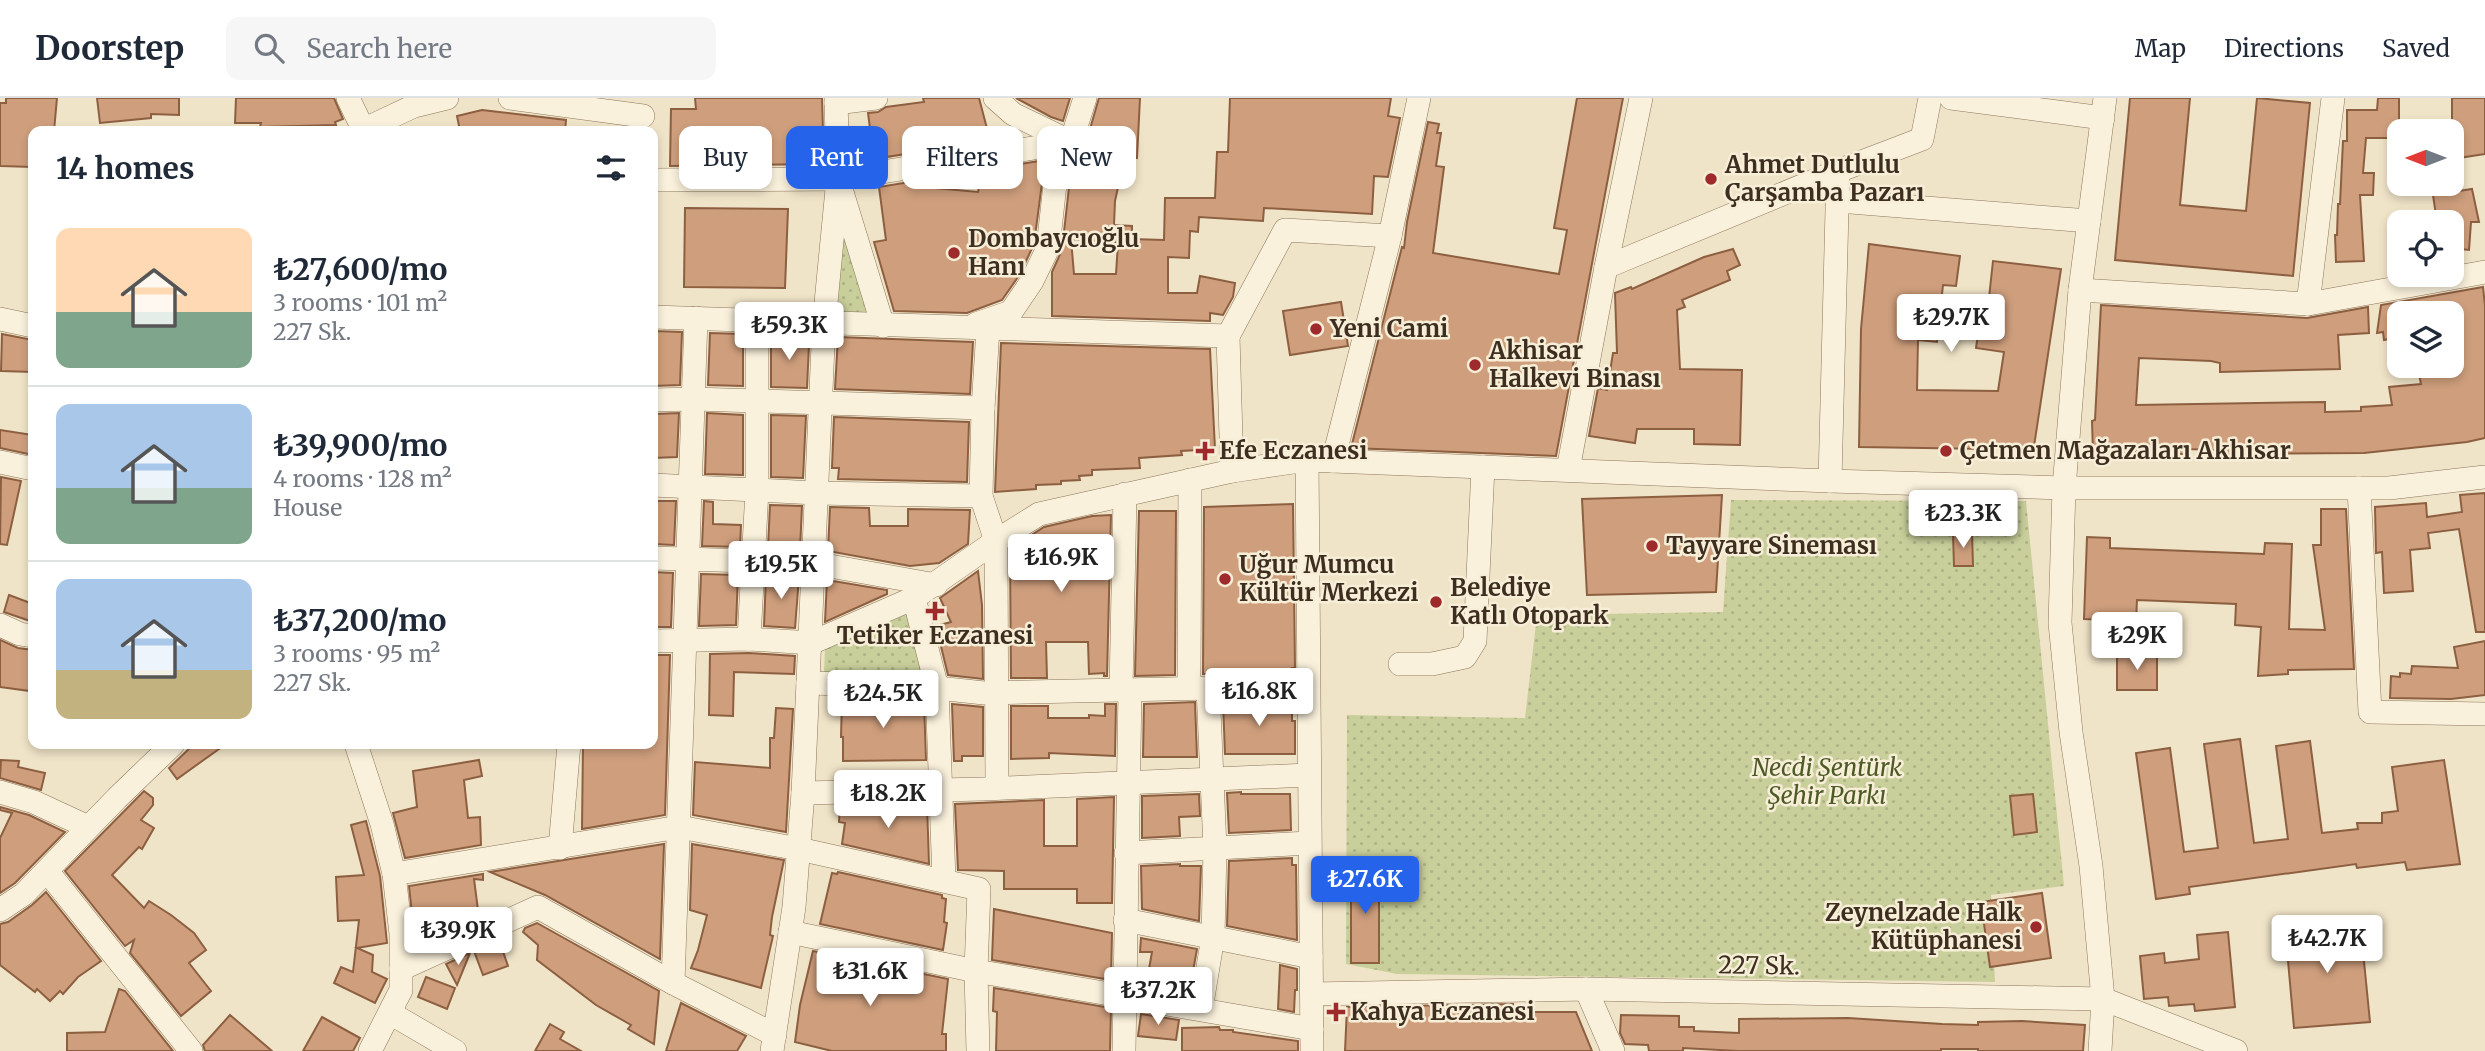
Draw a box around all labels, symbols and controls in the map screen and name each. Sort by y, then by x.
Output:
search box [226,17,716,80]
text: Doorstep [35,28,184,69]
icon: search [250,29,288,67]
text: Search here [306,32,452,65]
text: Map [2135,33,2186,64]
text: Directions [2224,33,2344,64]
text: Saved [2382,33,2450,64]
north arrow [2387,119,2464,196]
map controls [2387,119,2464,378]
chip: Buy [679,126,772,189]
chip: Rent [786,126,888,189]
chip: Filters [902,126,1023,189]
chip: New [1037,126,1136,189]
text: 14 homes [56,149,194,187]
icon: filters [592,149,630,187]
place label: Ahmet Dutlulu Çarşamba Pazarı [1724,149,1925,208]
marker: Ahmet Dutlulu Çarşamba Pazarı [1703,171,1719,187]
button: locate [2387,210,2464,287]
place label: Dombaycıoğlu Hanı [968,223,1139,282]
marker: Dombaycıoğlu Hanı [946,245,962,261]
text: ₺27,600/mo [273,250,447,288]
icon: home [112,256,196,340]
text: 3 rooms · 101 m² [273,288,447,317]
pin: ₺29.7K [1894,294,2008,354]
button: layers [2387,301,2464,378]
pin: ₺59.3K [732,302,846,362]
text: ₺29.7K [1913,302,1989,331]
text: ₺59.3K [751,310,827,339]
place label: Yeni Cami [1329,313,1448,344]
text: 227 Sk. [273,317,351,346]
marker: Yeni Cami [1308,321,1324,337]
place label: Akhisar Halkevi Binası [1488,335,1661,394]
marker: Akhisar Halkevi Binası [1467,357,1483,373]
text: ₺39,900/mo [273,426,447,464]
icon: home [112,432,196,516]
place label: Efe Eczanesi [1219,435,1367,466]
place label: Çetmen Mağazaları Akhisar [1960,435,2291,466]
marker: Efe Eczanesi [1197,443,1213,459]
marker: Çetmen Mağazaları Akhisar [1938,443,1954,459]
text: 4 rooms · 128 m² [273,464,452,493]
pin: ₺23.3K [1906,490,2020,550]
text: House [273,493,342,522]
text: ₺23.3K [1925,498,2001,527]
place label: Tayyare Sineması [1666,530,1877,561]
pin: ₺16.9K [1004,534,1118,594]
marker: Tayyare Sineması [1644,538,1660,554]
pin: ₺19.5K [724,542,838,601]
text: ₺16.9K [1024,542,1098,571]
text: ₺19.5K [744,549,818,578]
place label: Uğur Mumcu Kültür Merkezi [1239,549,1418,608]
marker: Uğur Mumcu Kültür Merkezi [1217,571,1233,587]
place label: Belediye Katlı Otopark [1450,572,1609,631]
marker: Belediye Katlı Otopark [1428,594,1444,610]
text: ₺37,200/mo [273,601,446,639]
marker: Tetiker Eczanesi [927,603,943,619]
icon: home [112,607,196,691]
pin: ₺29K [2096,612,2178,672]
place label: Tetiker Eczanesi [837,620,1033,651]
text: ₺29K [2108,620,2166,649]
text: 3 rooms · 95 m² [273,639,440,668]
text: 227 Sk. [273,668,351,697]
pin: ₺16.8K [1202,668,1316,728]
pin: ₺24.5K [826,670,940,730]
text: ₺16.8K [1221,676,1297,705]
text: ₺24.5K [843,678,923,707]
park label: Necdi Şentürk Şehir Parkı [1752,752,1902,811]
pin: ₺18.2K [831,770,945,830]
text: ₺18.2K [850,778,926,807]
pin: ₺27.6K [1308,856,1422,916]
text: ₺27.6K [1327,864,1403,893]
place label: Zeynelzade Halk Kütüphanesi [1825,897,2022,956]
pin: ₺39.9K [401,908,515,967]
text: ₺39.9K [420,915,496,944]
pin: ₺42.7K [2270,916,2384,975]
marker: Zeynelzade Halk Kütüphanesi [2028,919,2044,935]
text: ₺42.7K [2288,923,2366,952]
pin: ₺31.6K [813,948,927,1008]
street label: 227 Sk. [1718,949,1800,982]
text: ₺31.6K [833,956,907,985]
pin: ₺37.2K [1101,968,1215,1027]
text: ₺37.2K [1120,975,1196,1004]
place label: Kahya Eczanesi [1350,996,1535,1027]
marker: Kahya Eczanesi [1328,1004,1344,1020]

